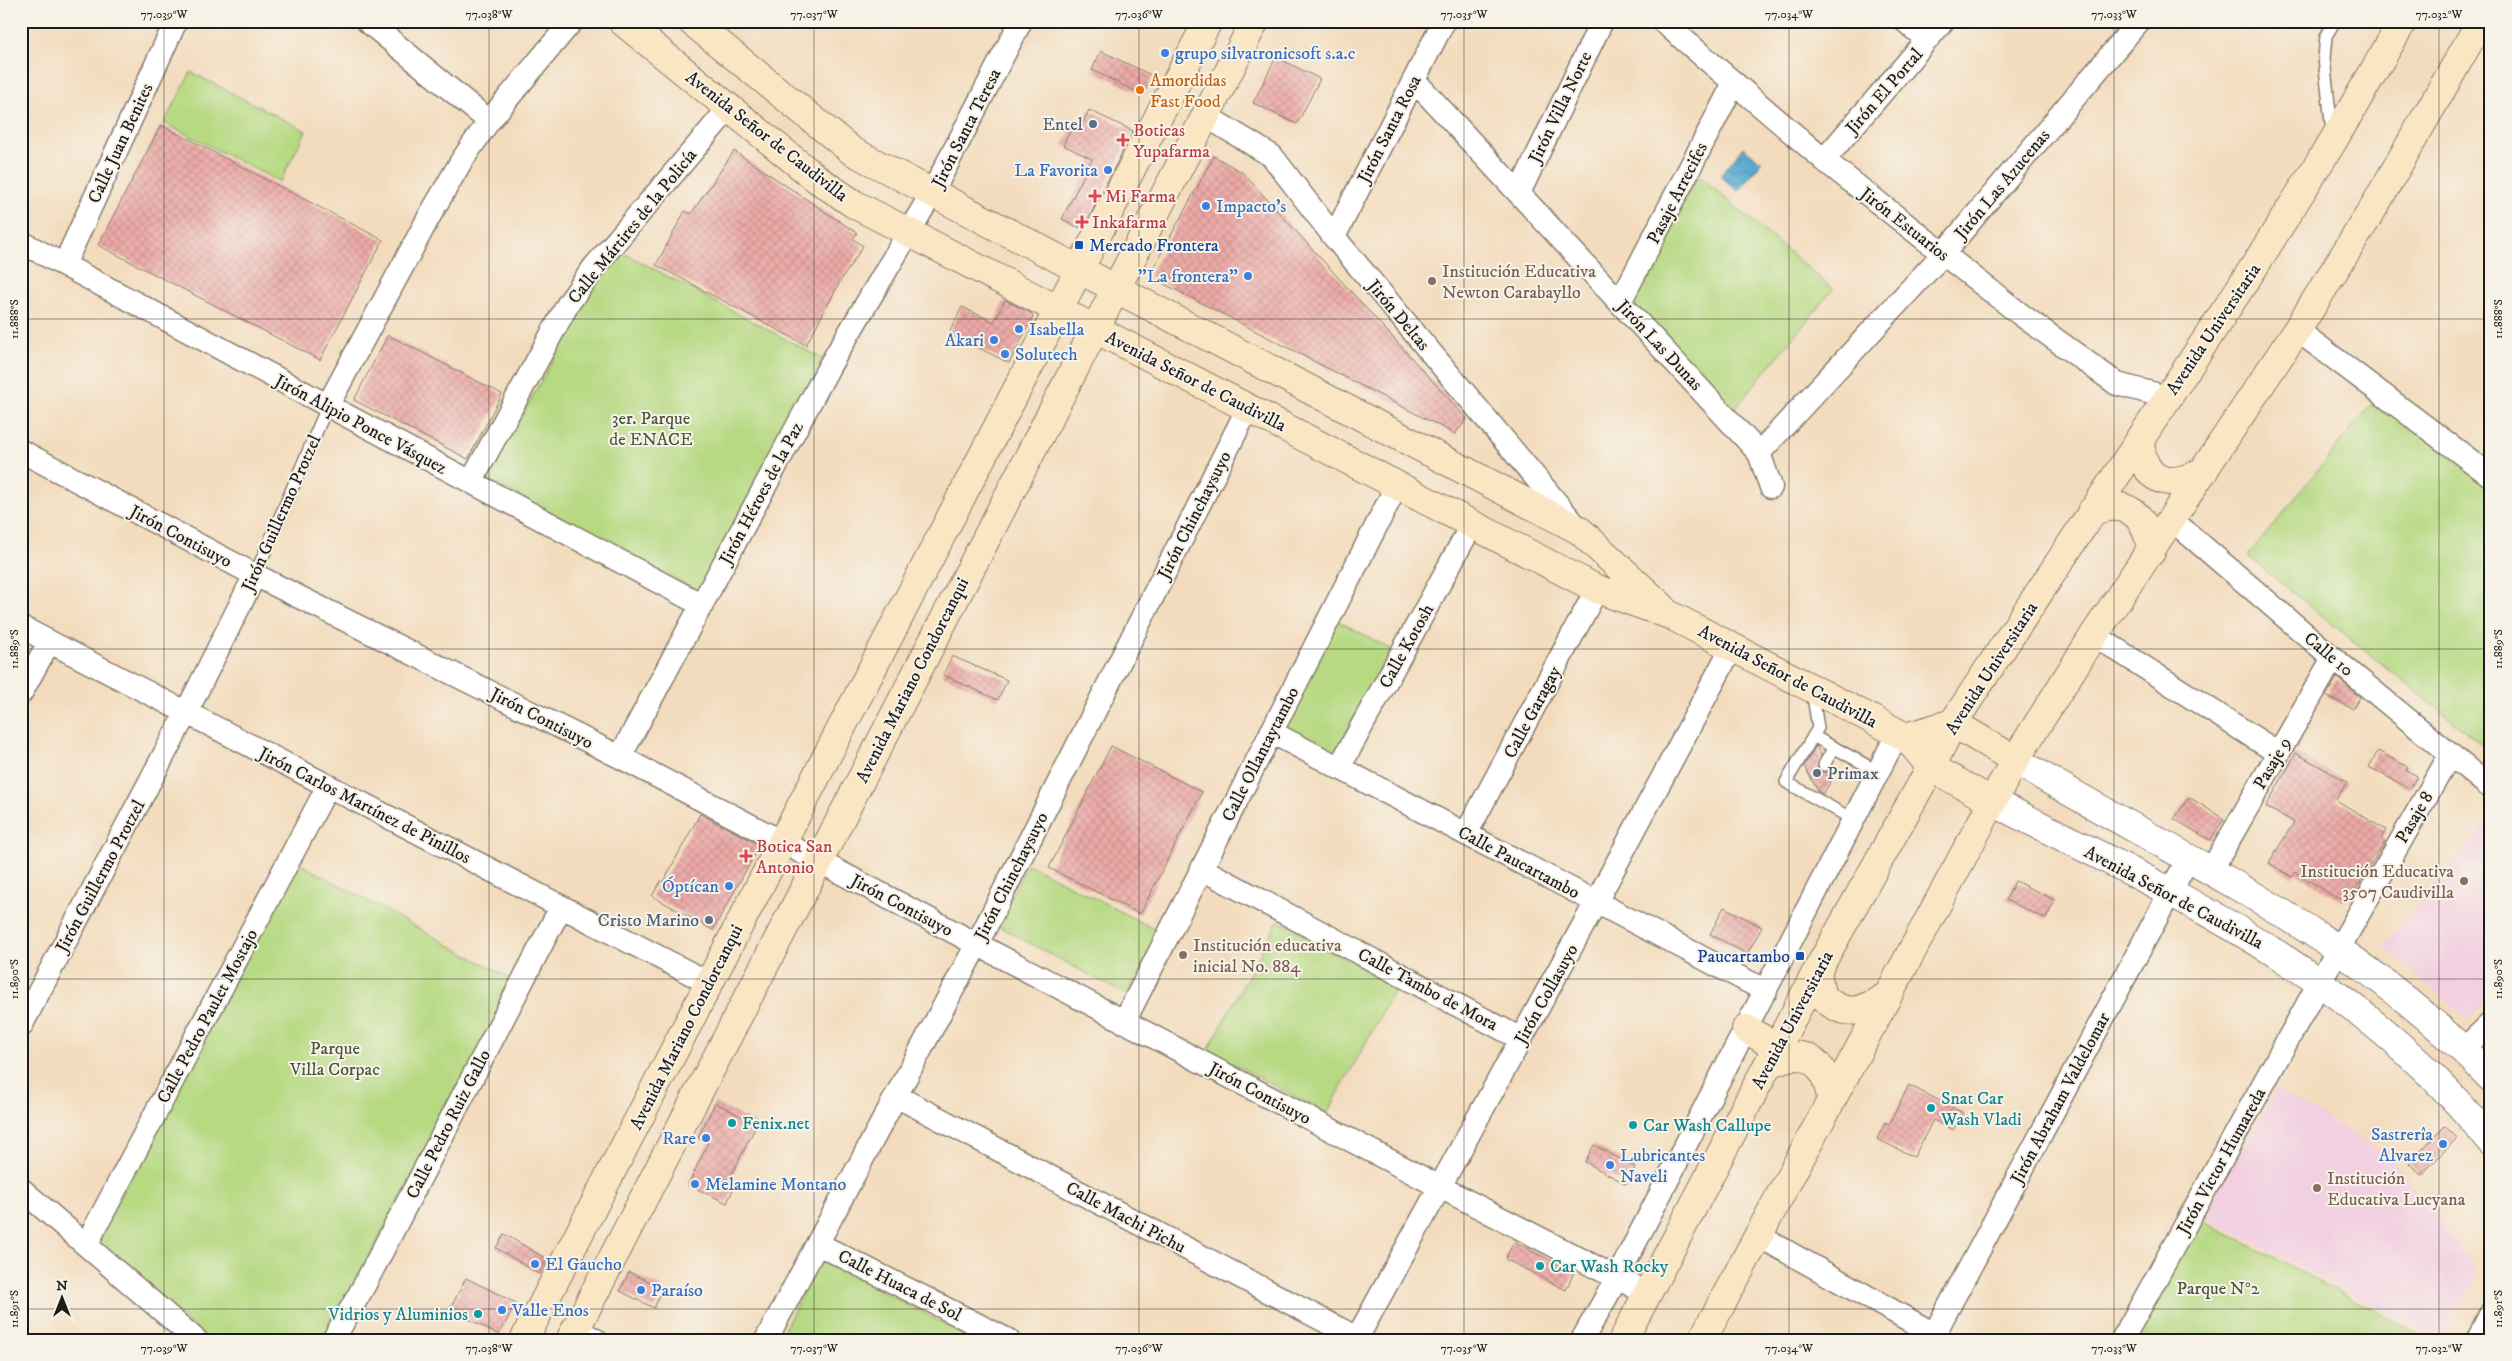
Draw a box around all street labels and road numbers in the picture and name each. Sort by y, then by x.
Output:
street label: Jirón El Portal [1840,44,1928,141]
street label: Jirón Villa Norte [1524,48,1597,169]
street label: Jirón Santa Teresa [926,65,1007,194]
street label: Avenida Señor de Caudivilla [681,67,852,207]
street label: Jirón Santa Rosa [1352,72,1427,189]
street label: Calle Juan Benites [83,80,158,207]
street label: Jirón Las Azucenas [1949,125,2055,246]
street label: Pasaje Arrecifes [1643,139,1713,248]
street label: Calle Mártires de la Policía [563,144,702,309]
street label: Jirón Estuarios [1854,182,1953,266]
street label: Avenida Universitaria [2162,259,2266,399]
street label: Jirón Deltas [1361,274,1434,356]
street label: Jirón Las Dunas [1610,294,1707,396]
street label: Avenida Señor de Caudivilla [1102,327,1290,437]
street label: Jirón Alipio Ponce Vásquez [269,369,451,480]
street label: Jirón Héroes de la Paz [714,418,809,570]
street label: Jirón Guillermo Protzel [237,431,327,597]
street label: Jirón Chinchaysuyo [1152,448,1237,585]
street label: Jirón Contisuyo [124,500,236,573]
street label: Avenida Mariano Condorcanqui [851,574,974,787]
street label: Avenida Universitaria [1941,598,2043,739]
street label: Calle Kotosh [1375,600,1439,692]
street label: Avenida Señor de Caudivilla [1694,620,1881,734]
street label: Calle 10 [2299,628,2358,682]
street label: Calle Garagay [1499,662,1567,762]
street label: Jirón Contisuyo [485,683,597,754]
street label: Calle Ollantaytambo [1218,683,1304,825]
street label: Pasaje 9 [2249,734,2296,793]
street label: Jirón Carlos Martínez de Pinillos [253,742,474,869]
street label: Pasaje 8 [2391,788,2438,847]
street label: Jirón Guillermo Protzel [50,796,151,958]
street label: Jirón Chinchaysuyo [969,809,1054,946]
street label: Calle Paucartambo [1454,822,1583,904]
street label: Avenida Señor de Caudivilla [2080,841,2267,955]
street label: Jirón Contisuyo [845,869,957,942]
street label: Avenida Mariano Condorcanqui [625,921,748,1134]
street label: Calle Pedro Paulet Mostajo [153,925,263,1107]
street label: Jirón Collasuyo [1509,940,1584,1050]
street label: Calle Tambo de Mora [1354,944,1502,1036]
street label: Avenida Universitaria [1747,947,1839,1093]
street label: Jirón Abraham Valdelomar [2006,1009,2115,1190]
street label: Calle Pedro Ruiz Gallo [402,1046,496,1203]
street label: Jirón Contisuyo [1203,1057,1315,1130]
street label: Jirón Victor Humareda [2171,1084,2271,1240]
street label: Calle Machi Pichu [1062,1177,1189,1259]
street label: Calle Huaca de Sol [834,1245,966,1327]

